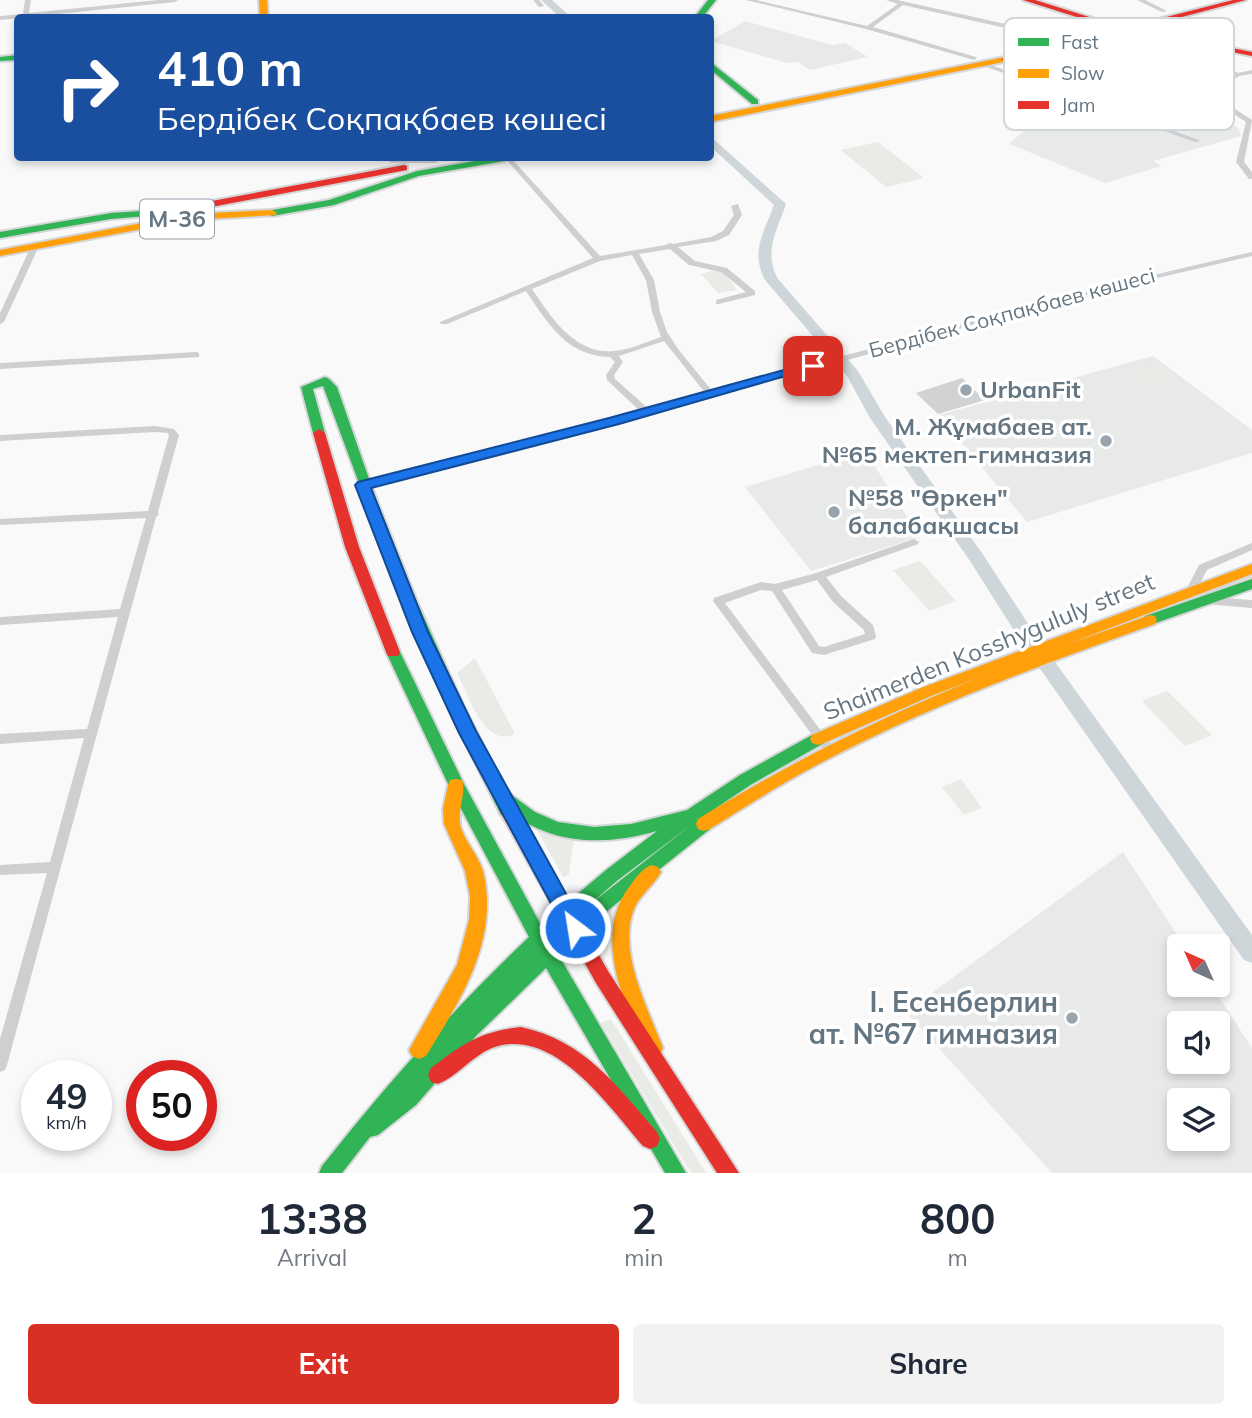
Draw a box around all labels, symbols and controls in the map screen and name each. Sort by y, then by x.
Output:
legend [1004,18,1234,130]
text: Fast [1061,30,1099,54]
text: 410 m [157,37,303,98]
icon: right [42,42,133,133]
text: Slow [1061,61,1105,85]
text: Jam [1061,93,1095,117]
text: Бердібек Соқпақбаев көшесі [157,98,607,138]
road number: M-36 [140,200,214,238]
street label: Бердібек Соқпақбаев көшесі [866,261,1158,363]
pin [783,336,843,396]
icon: arrive [794,347,832,385]
place label: UrbanFit [980,374,1081,404]
marker: UrbanFit [958,382,974,398]
place label: М. Жұмабаев ат. №65 мектеп-гимназия [822,411,1092,469]
marker: М. Жұмабаев ат. №65 мектеп-гимназия [1098,433,1114,449]
place label: №58 "Өркен" балабақшасы [848,482,1019,540]
marker: №58 "Өркен" балабақшасы [826,504,842,520]
street label: Shaimerden Kosshygululy street [819,566,1159,726]
position arrow [538,891,612,965]
north arrow [1167,934,1230,998]
map controls [1167,934,1230,1151]
place label: І. Есенберлин ат. №67 гимназия [809,984,1058,1051]
marker: І. Есенберлин ат. №67 гимназия [1064,1010,1080,1026]
button: sound [1167,1011,1230,1074]
speed limit sign: 50 [126,1060,217,1151]
text: 49 [45,1074,88,1118]
button: layers [1167,1088,1230,1151]
text: km/h [46,1111,87,1134]
text: 13:38 [257,1192,368,1245]
text: 2 [631,1192,656,1245]
text: 800 [920,1192,995,1245]
text: Arrival [277,1243,347,1272]
text: min [624,1243,663,1272]
text: m [948,1243,968,1272]
button: Exit [28,1324,619,1404]
button: Share [633,1324,1224,1404]

